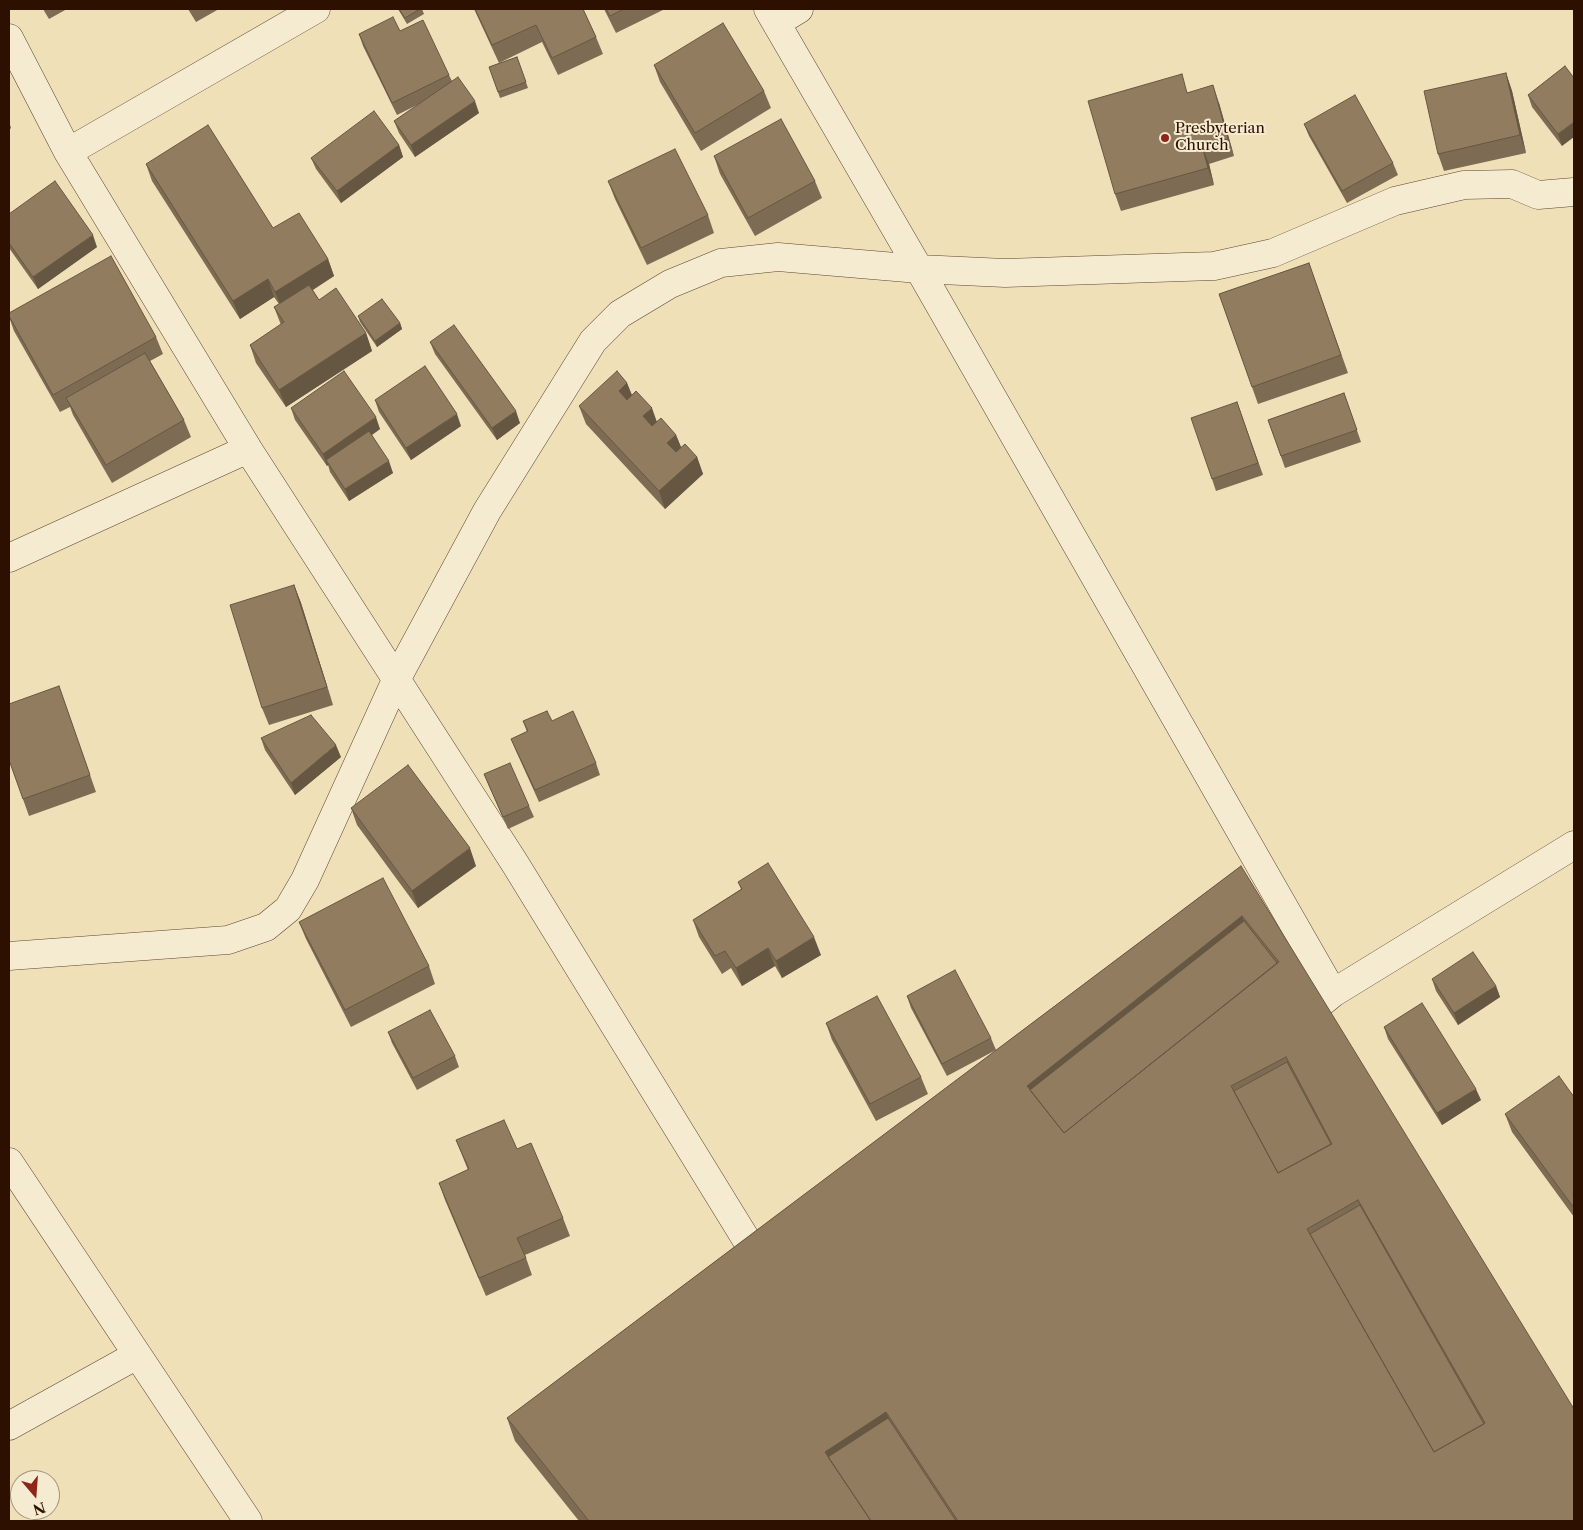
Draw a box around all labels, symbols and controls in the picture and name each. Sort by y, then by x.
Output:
place label: Presbyterian Church [1175,120,1265,155]
marker: Presbyterian Church [1159,132,1171,144]
north arrow [10,1470,60,1520]
text: N [31,1498,48,1519]

